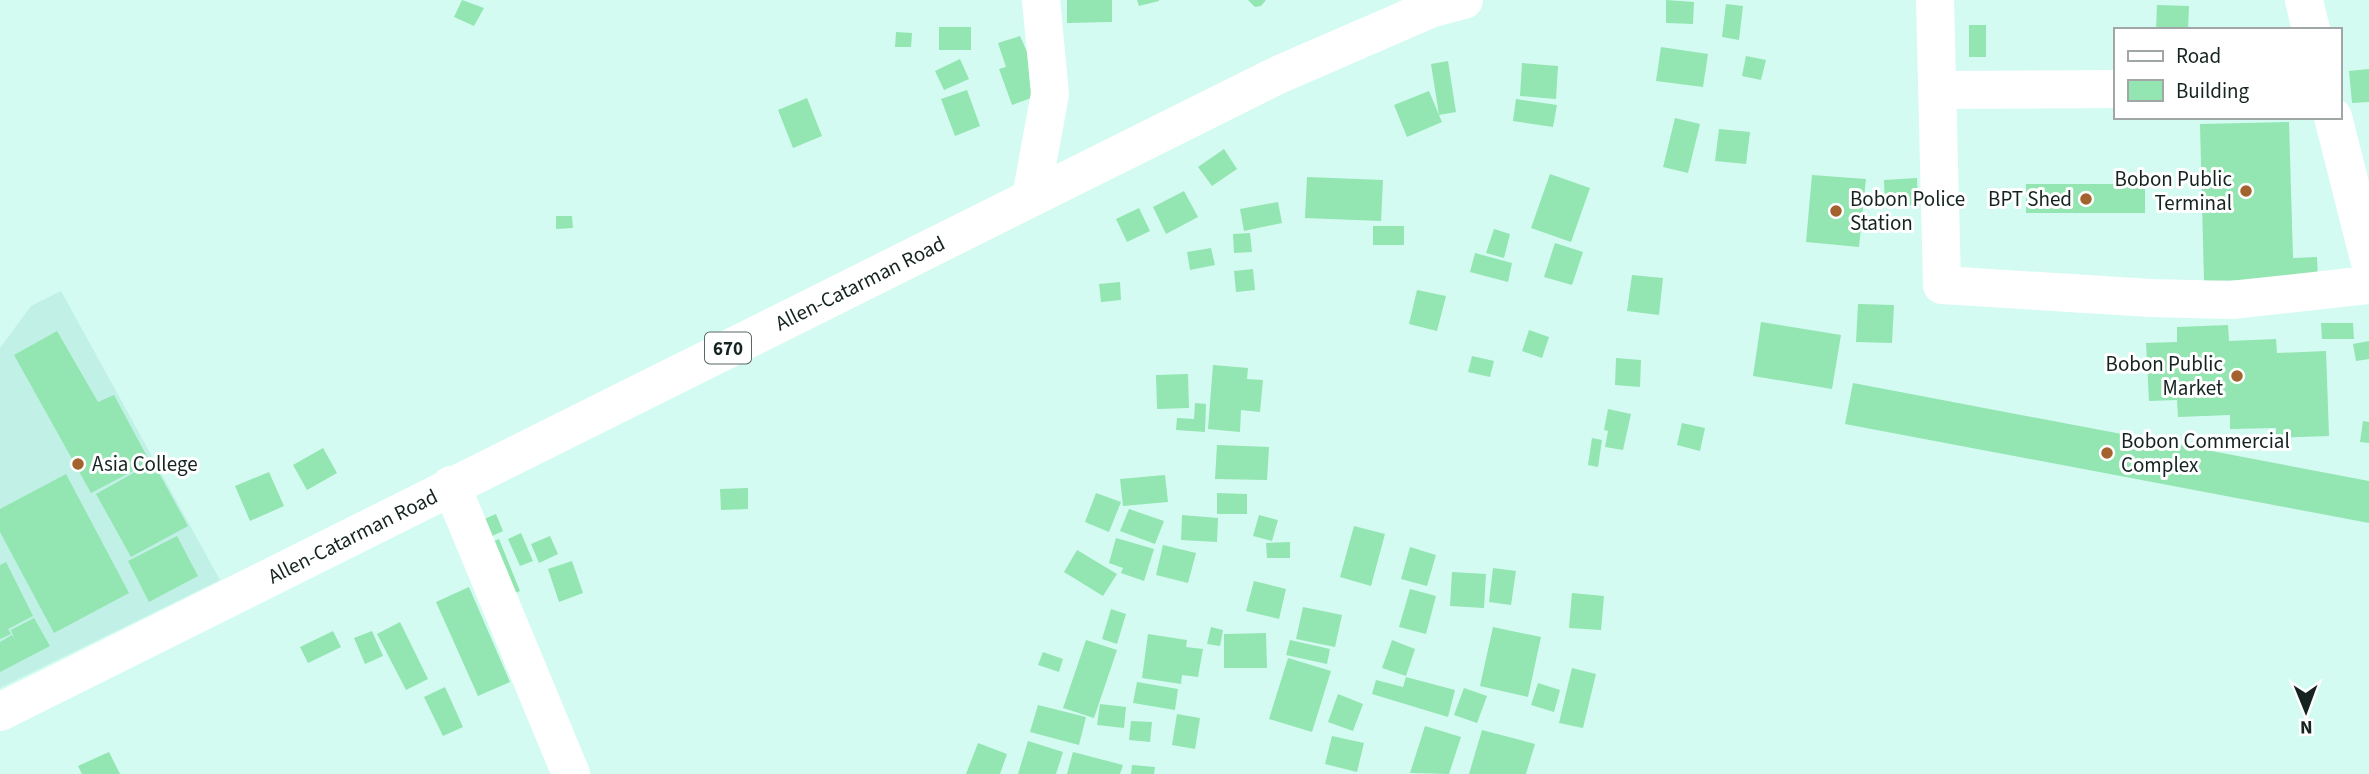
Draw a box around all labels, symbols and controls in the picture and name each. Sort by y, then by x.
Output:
legend [2114,28,2341,119]
text: Road [2176,41,2221,71]
text: Building [2176,76,2250,106]
place label: Bobon Public Terminal [2115,164,2232,218]
marker: Bobon Public Terminal [2238,183,2254,199]
place label: Bobon Police Station [1850,184,1965,238]
place label: BPT Shed [1988,184,2072,214]
marker: BPT Shed [2078,191,2094,207]
marker: Bobon Police Station [1828,203,1844,219]
street label: Allen-Catarman Road [770,228,950,338]
road number: 670 [705,332,751,364]
place label: Bobon Public Market [2106,349,2223,403]
marker: Bobon Public Market [2229,368,2245,384]
place label: Bobon Commercial Complex [2121,426,2290,480]
marker: Bobon Commercial Complex [2099,445,2115,461]
place label: Asia College [92,449,198,479]
marker: Asia College [70,456,86,472]
street label: Allen-Catarman Road [263,481,443,591]
north arrow [2271,676,2341,746]
text: N [2300,713,2313,740]

